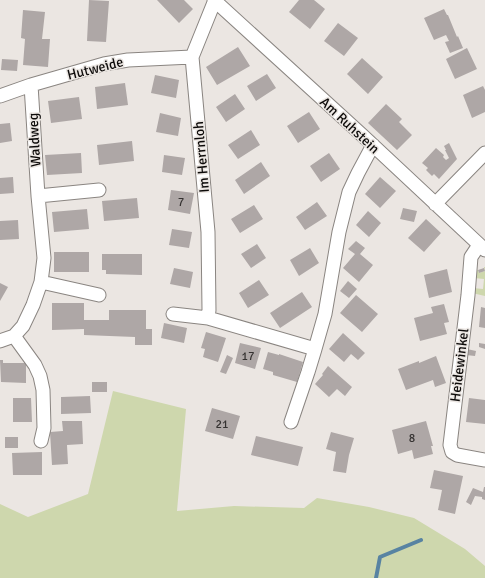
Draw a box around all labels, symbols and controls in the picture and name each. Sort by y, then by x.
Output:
street label: Hutweide [65,53,125,84]
street label: Am Ruhstein [316,93,383,157]
street label: Waldweg [25,112,44,168]
street label: Im Herrnloh [190,121,213,193]
house number: 7 [178,195,184,210]
street label: Heidewinkel [447,327,472,403]
house number: 17 [242,349,254,364]
house number: 21 [216,417,228,432]
house number: 8 [409,431,415,446]

